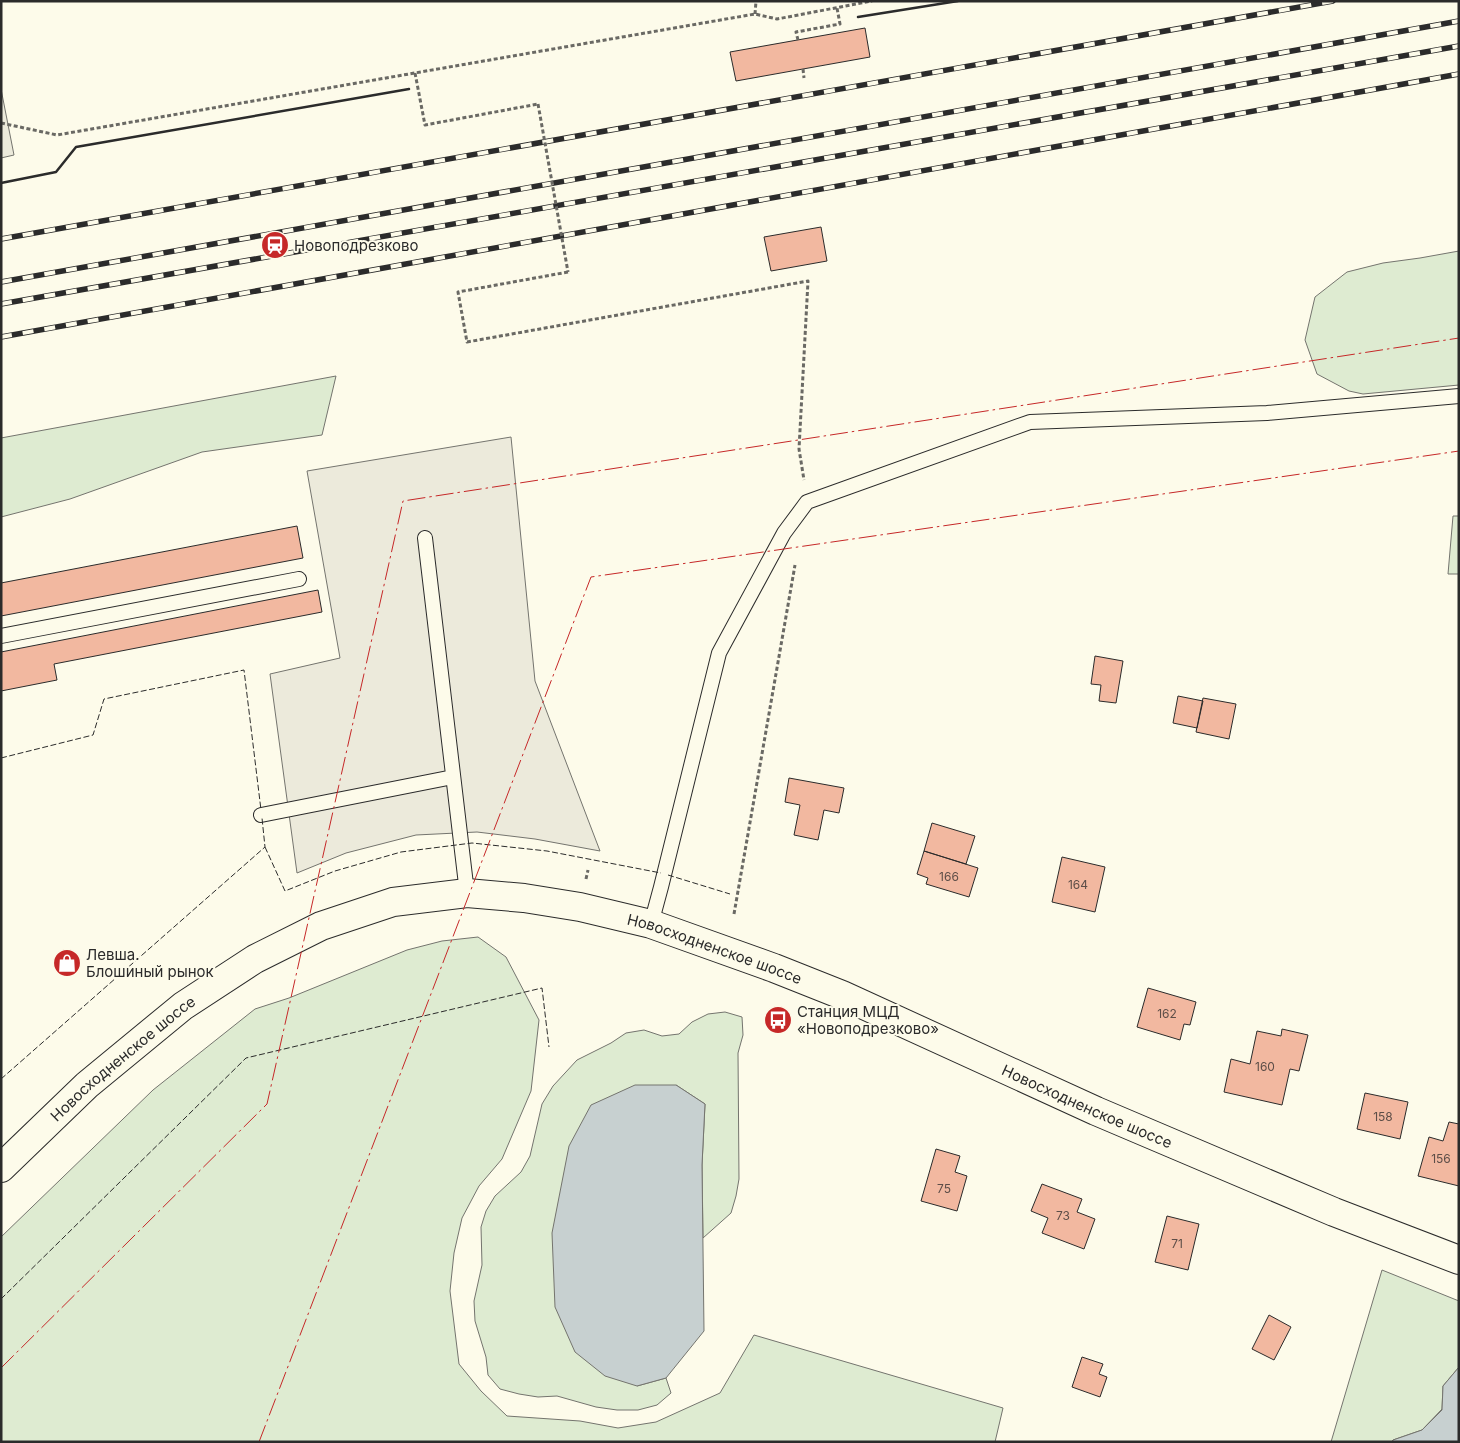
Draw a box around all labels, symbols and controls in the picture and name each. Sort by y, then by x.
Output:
station icon: Новоподрезково [260,230,290,260]
place label: Новоподрезково [294,236,418,255]
house number: 166 [939,869,959,884]
house number: 164 [1068,877,1088,892]
street label: Новосходненское шоссе [625,909,805,988]
place label: Левша. Блошиный рынок [86,945,214,981]
shop icon: Левша. Блошиный рынок [52,948,82,978]
street label: Новосходненское шоссе [46,991,198,1125]
place label: Станция МЦД «Новоподрезково» [797,1002,939,1038]
bus stop icon: Станция МЦД «Новоподрезково» [763,1005,793,1035]
house number: 162 [1157,1006,1177,1021]
house number: 160 [1255,1059,1275,1074]
street label: Новосходненское шоссе [999,1060,1175,1152]
house number: 158 [1373,1109,1393,1124]
house number: 156 [1431,1151,1451,1166]
house number: 75 [937,1181,951,1196]
house number: 73 [1056,1208,1070,1223]
house number: 71 [1171,1236,1183,1251]

